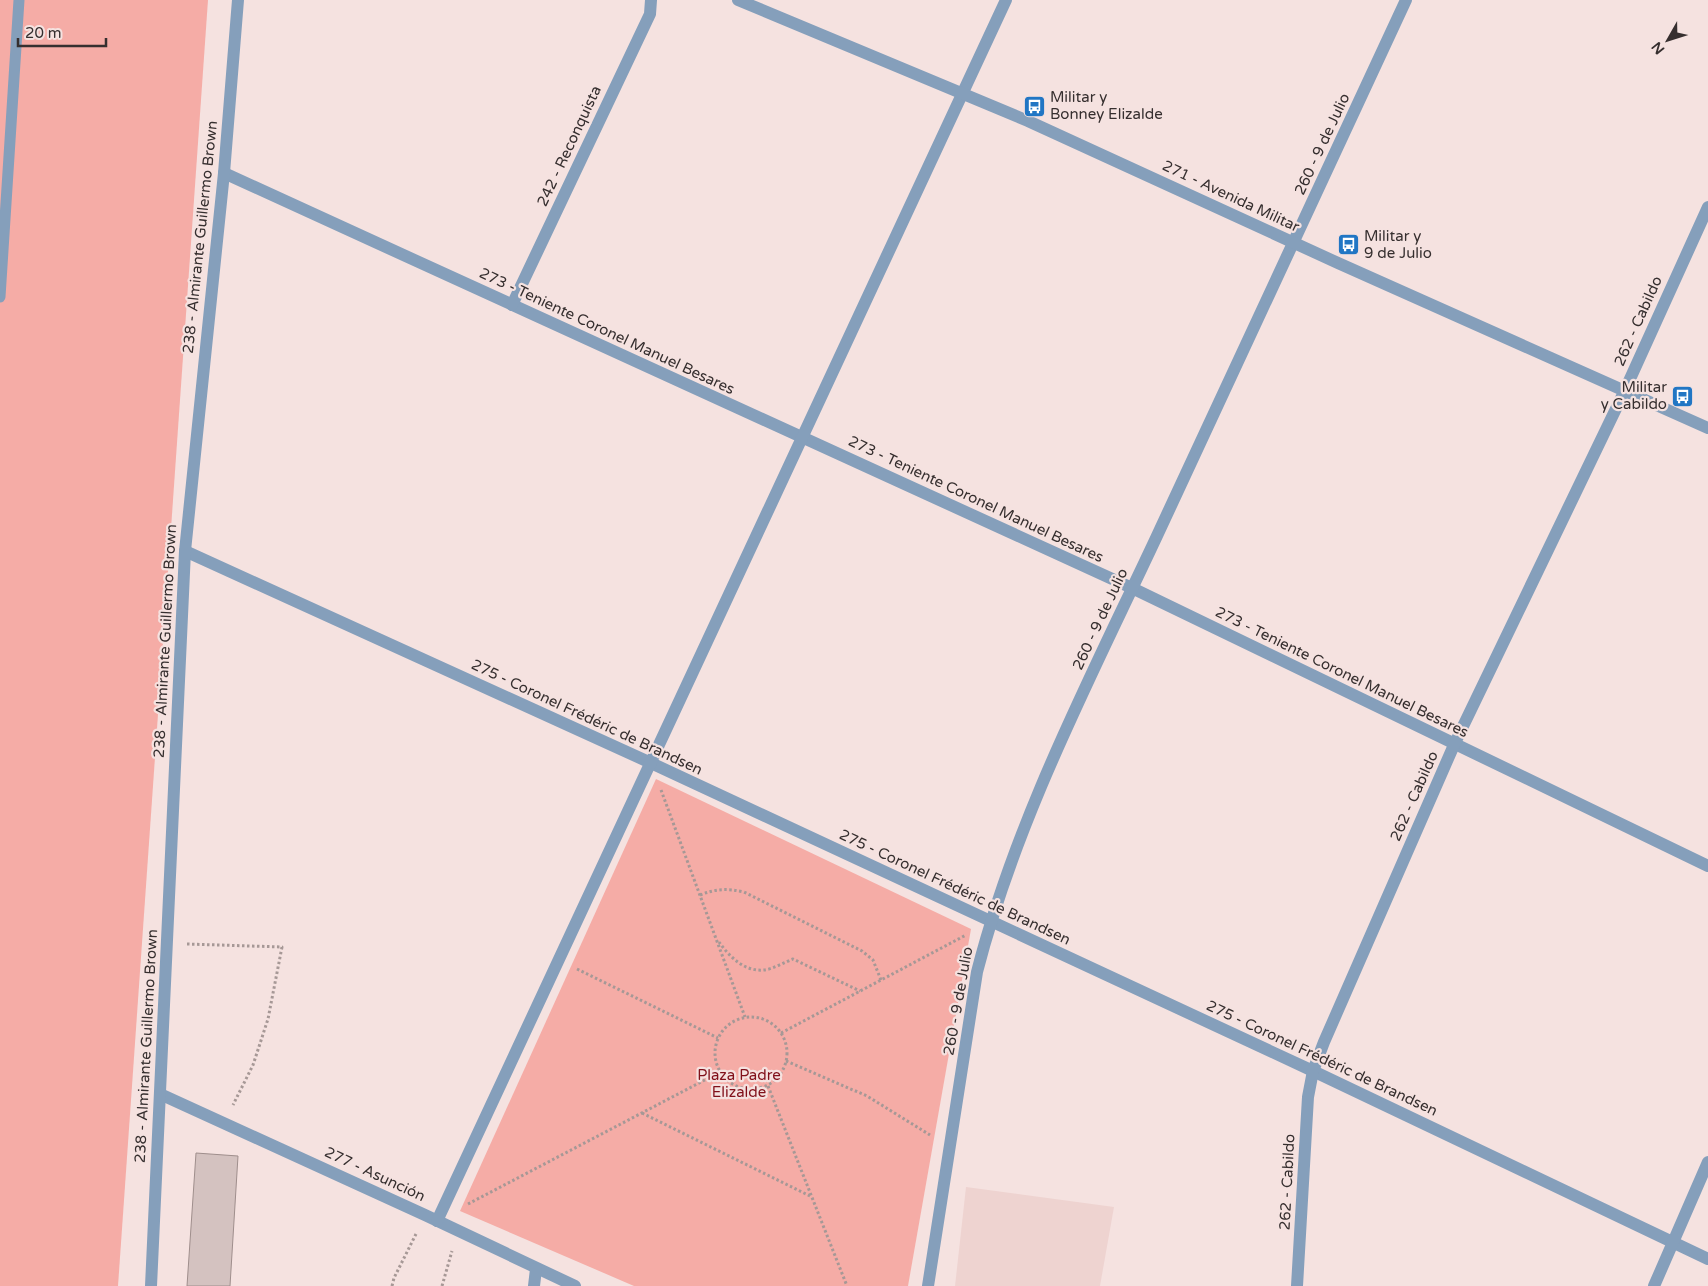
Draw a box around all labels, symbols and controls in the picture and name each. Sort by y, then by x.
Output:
scale bar [18,15,105,47]
north arrow [1643,15,1693,65]
text: 20 m [25,24,62,42]
text: N [1648,38,1668,58]
street label: 242 - Reconquista [533,83,605,209]
place label: Militar y Bonney Elizalde [1050,88,1163,123]
street label: 260 - 9 de Julio [1291,90,1353,198]
bus stop icon: Militar y Bonney Elizalde [1022,94,1046,118]
street label: 238 - Almirante Guillermo Brown [179,120,221,354]
street label: 271 - Avenida Militar [1160,156,1303,236]
place label: Militar y 9 de Julio [1364,227,1432,262]
bus stop icon: Militar y 9 de Julio [1336,233,1360,257]
street label: 273 - Teniente Coronel Manuel Besares [477,264,737,398]
street label: 262 - Cabildo [1610,273,1666,369]
place label: Militar y Cabildo [1601,378,1667,413]
bus stop icon: Militar y Cabildo [1671,384,1695,408]
street label: 273 - Teniente Coronel Manuel Besares [846,432,1106,566]
street label: 238 - Almirante Guillermo Brown [150,524,180,758]
street label: 260 - 9 de Julio [1069,565,1131,673]
street label: 273 - Teniente Coronel Manuel Besares [1213,603,1471,741]
street label: 275 - Coronel Frédéric de Brandsen [468,655,706,779]
street label: 262 - Cabildo [1386,748,1442,844]
street label: 275 - Coronel Frédéric de Brandsen [836,825,1074,949]
street label: 238 - Almirante Guillermo Brown [131,929,161,1163]
street label: 260 - 9 de Julio [940,945,976,1057]
street label: 275 - Coronel Frédéric de Brandsen [1203,996,1441,1120]
park label: Plaza Padre Elizalde [697,1066,781,1101]
street label: 262 - Cabildo [1275,1133,1299,1231]
street label: 277 - Asunción [322,1143,428,1205]

